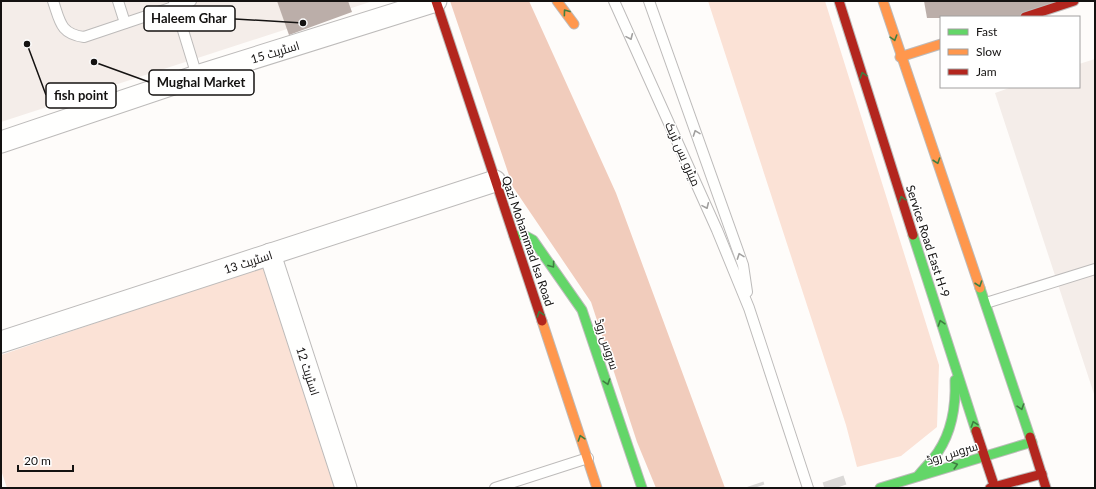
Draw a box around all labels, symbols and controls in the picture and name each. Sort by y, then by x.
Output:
callout: Haleem Ghar [144,6,235,31]
text: Haleem Ghar [151,10,227,26]
one-way arrow [564,10,571,17]
legend [940,16,1080,88]
text: Fast [976,24,998,39]
one-way arrow [625,32,633,40]
one-way arrow [889,35,898,42]
street label: اسٹریٹ 15 [249,37,301,67]
text: Slow [976,44,1002,59]
text: Jam [976,64,997,79]
callout: Mughal Market [149,70,254,95]
one-way arrow [859,72,868,79]
text: Mughal Market [157,74,245,90]
callout: fish point [46,83,116,108]
text: fish point [54,87,108,103]
street label: میٹرو بس ٹریک [662,119,704,189]
one-way arrow [692,130,701,137]
one-way arrow [932,158,940,165]
street label: Qazi Mohammad Isa Road [499,174,557,308]
street label: Service Road East H-9 [903,183,953,299]
one-way arrow [898,196,907,203]
one-way arrow [702,203,710,210]
street label: اسٹریٹ 13 [222,247,274,277]
one-way arrow [736,253,744,260]
one-way arrow [547,261,555,268]
one-way arrow [975,280,983,287]
one-way arrow [536,311,544,318]
street label: سروس روڈ [592,316,622,372]
one-way arrow [937,320,946,327]
street label: اسٹریٹ 12 [293,345,323,397]
one-way arrow [602,378,611,385]
one-way arrow [1016,404,1024,411]
one-way arrow [970,421,979,428]
one-way arrow [577,434,586,441]
street label: سروس روڈ [924,438,980,468]
scale bar [18,447,73,473]
text: 20 m [24,453,51,468]
one-way arrow [951,461,958,470]

